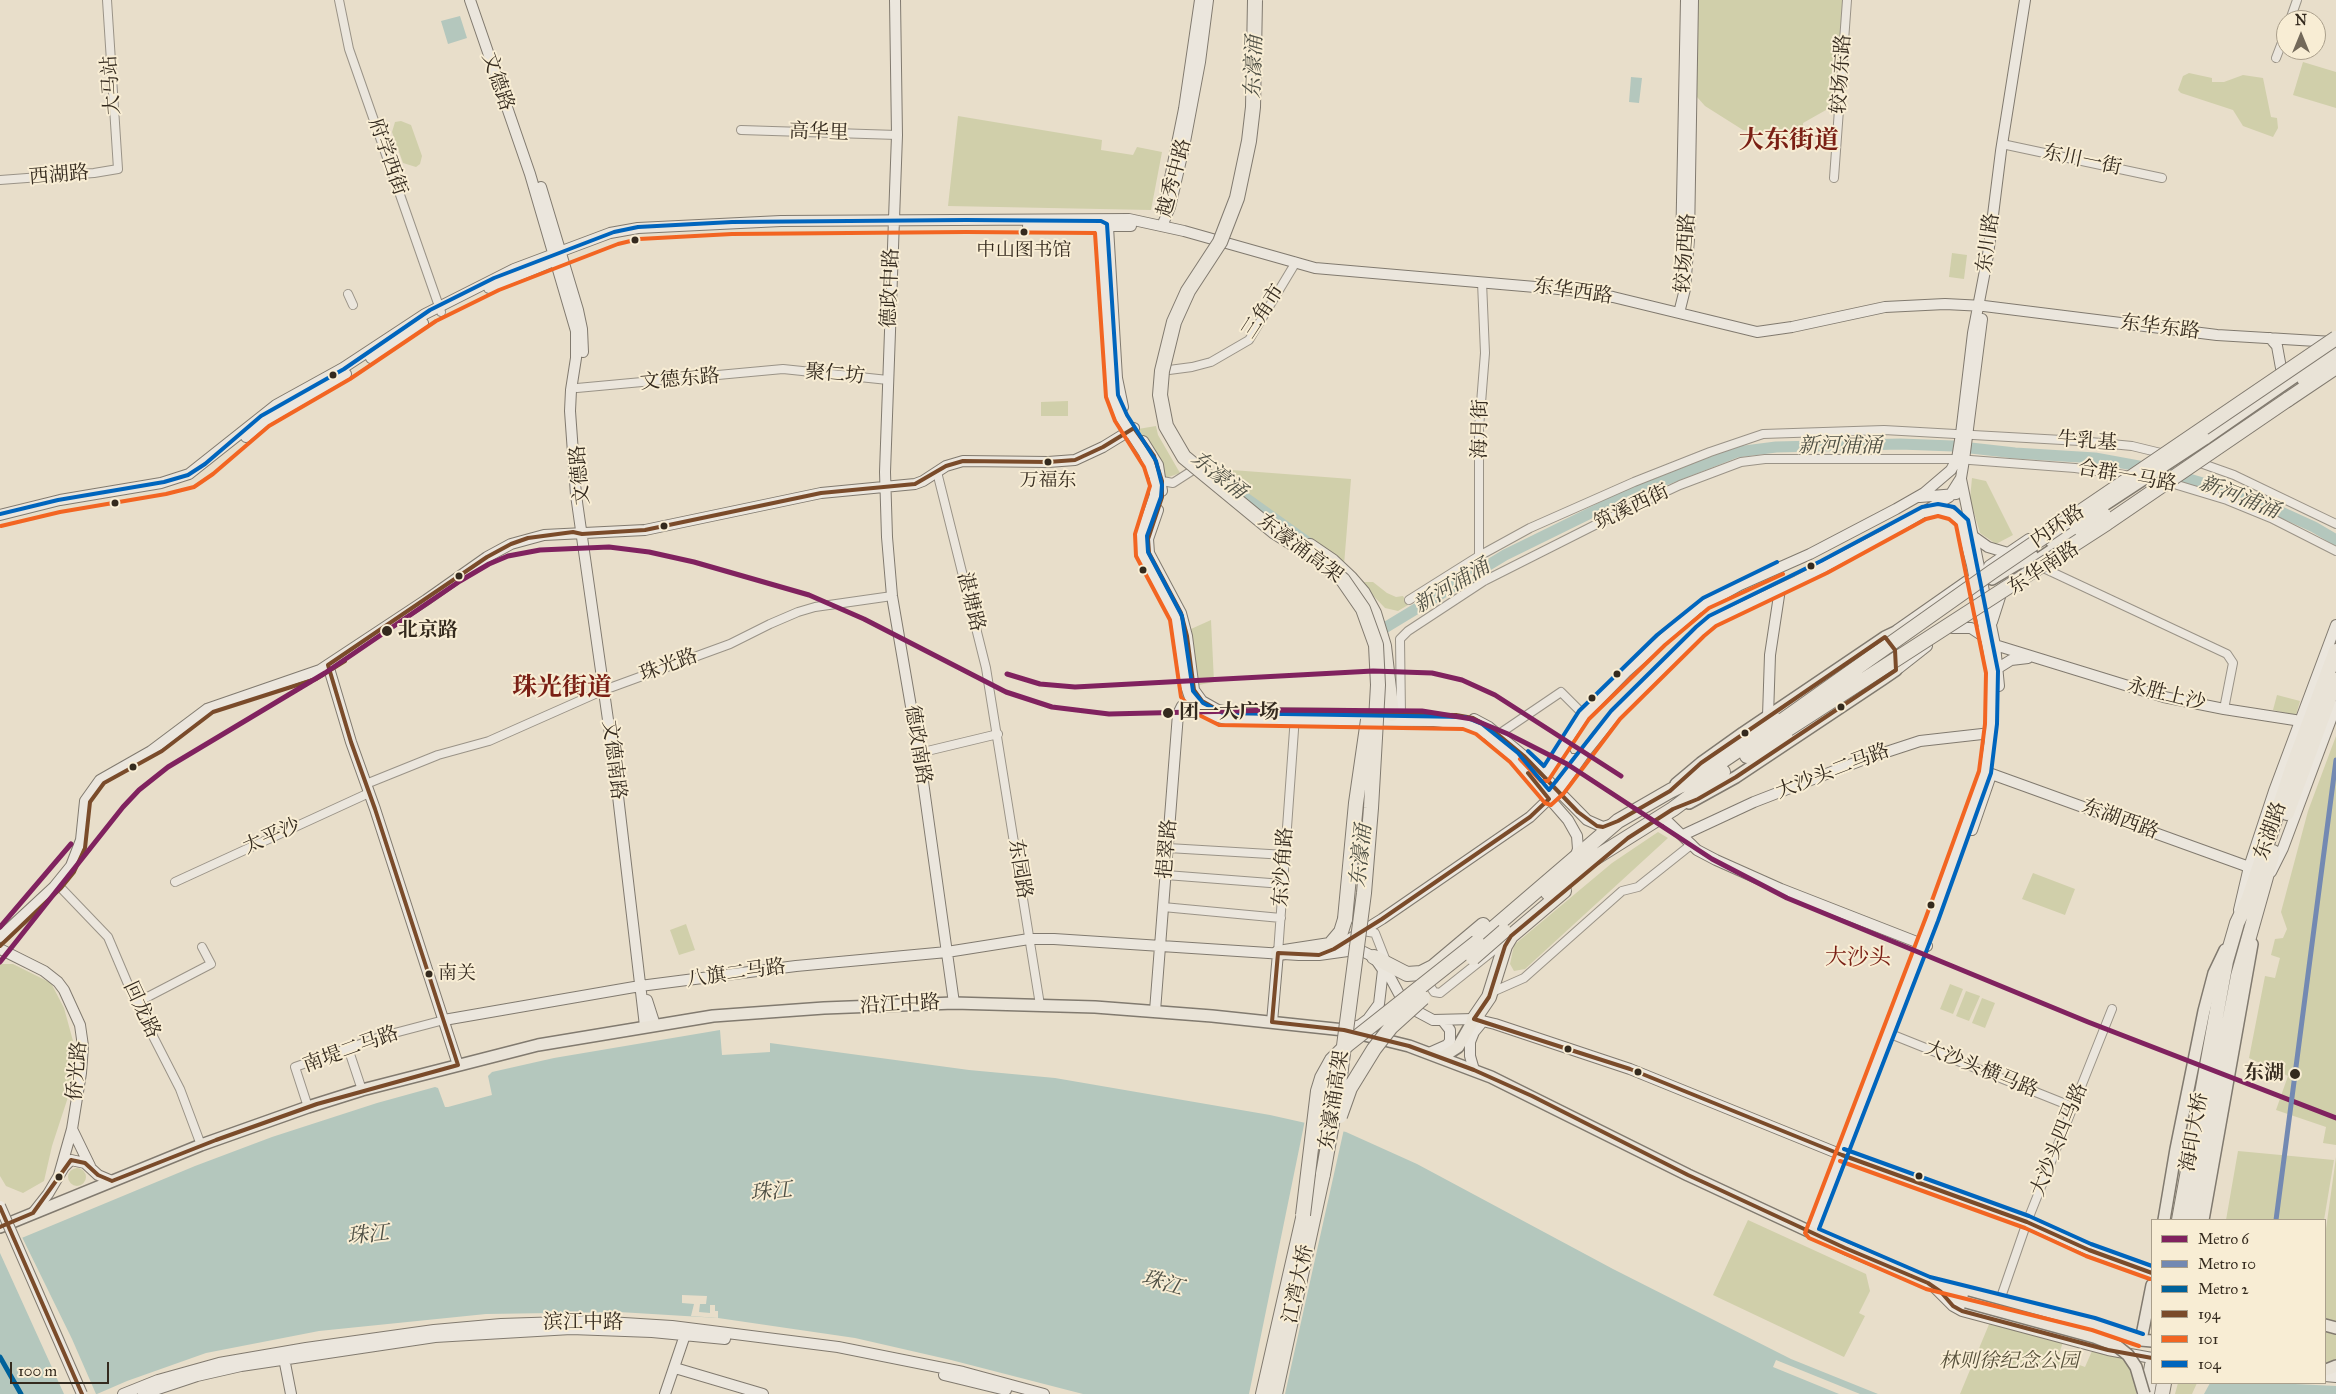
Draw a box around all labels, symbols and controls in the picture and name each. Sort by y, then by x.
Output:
north arrow [2276,10,2326,60]
text: N [2295,12,2307,29]
street label: 较场东路 [1827,33,1857,115]
water label: 东濠涌 [1241,35,1269,99]
street label: 文德路 [476,50,518,114]
street label: 大马站 [98,54,126,116]
street label: 府学西街 [363,115,411,199]
street label: 高华里 [789,120,849,146]
district label: 大东街道 [1739,127,1839,157]
street label: 越秀中路 [1153,136,1197,220]
street label: 东川一街 [2040,141,2124,181]
street label: 西湖路 [28,161,90,191]
street label: 较场西路 [1671,212,1701,294]
street label: 东川路 [1973,212,2005,274]
marker: 中山图书馆 [1019,227,1029,237]
unlabelled marker [630,235,640,245]
place label: 中山图书馆 [977,240,1071,262]
street label: 德政中路 [878,248,904,328]
street label: 东华西路 [1532,275,1614,309]
street label: 三角市 [1238,280,1290,344]
street label: 东华东路 [2119,311,2201,345]
street label: 聚仁坊 [804,360,866,390]
street label: 文德东路 [639,365,721,395]
unlabelled marker [328,370,338,380]
street label: 海月街 [1468,399,1494,459]
street label: 牛乳基 [2056,428,2118,456]
water label: 新河浦涌 [1798,434,1882,460]
street label: 文德路 [566,444,596,506]
water label: 东濠涌 [1185,447,1251,505]
street label: 合群一马路 [2076,456,2178,498]
marker: 万福东 [1043,457,1053,467]
place label: 万福东 [1020,470,1076,492]
water label: 新河浦涌 [2195,471,2283,525]
street label: 筑溪西街 [1591,480,1673,536]
unlabelled marker [110,498,120,508]
street label: 内环路 [2026,500,2090,554]
street label: 东濠涌高架 [1253,509,1347,589]
unlabelled marker [659,521,669,531]
street label: 东华南路 [2004,537,2084,601]
water label: 新河浦涌 [1410,555,1494,619]
unlabelled marker [1806,561,1816,571]
unlabelled marker [1138,565,1148,575]
street label: 湛塘路 [951,570,989,634]
unlabelled marker [454,571,464,581]
place label: 北京路 [398,619,458,643]
marker: 北京路 [380,624,394,638]
street label: 珠光路 [637,644,701,688]
unlabelled marker [1612,669,1622,679]
district label: 珠光街道 [512,674,612,704]
street label: 永胜上沙 [2124,674,2208,716]
unlabelled marker [1587,693,1597,703]
place label: 团一大广场 [1179,701,1279,725]
unlabelled marker [1836,702,1846,712]
street label: 德政南路 [899,704,935,786]
marker: 团一大广场 [1161,706,1175,720]
street label: 文德南路 [596,719,630,801]
unlabelled marker [1740,728,1750,738]
street label: 大沙头二马路 [1773,739,1893,805]
unlabelled marker [128,762,138,772]
street label: 东湖西路 [2078,795,2162,845]
street label: 东湖路 [2250,799,2292,863]
street label: 太平沙 [240,814,304,860]
street label: 挹翠路 [1153,818,1183,880]
water label: 东濠涌 [1346,823,1378,889]
street label: 东沙角路 [1269,826,1299,908]
street label: 东园路 [1002,837,1036,901]
unlabelled marker [1926,900,1936,910]
district label: 大沙头 [1825,946,1891,972]
street label: 八旗二马路 [685,955,787,993]
place label: 南关 [438,963,476,985]
marker: 南关 [424,969,434,979]
street label: 回龙路 [117,978,165,1042]
street label: 沿江中路 [859,991,941,1019]
street label: 南堤二马路 [300,1022,402,1078]
street label: 大沙头横马路 [1921,1036,2041,1104]
street label: 侨光路 [63,1040,93,1102]
unlabelled marker [1563,1044,1573,1054]
street label: 东濠涌高架 [1315,1049,1355,1151]
place label: 东湖 [2244,1062,2284,1086]
unlabelled marker [1633,1067,1643,1077]
marker: 东湖 [2288,1067,2302,1081]
street label: 大沙头四马路 [2026,1080,2094,1200]
street label: 海印大桥 [2176,1091,2214,1173]
unlabelled marker [1914,1171,1924,1181]
unlabelled marker [54,1172,64,1182]
water label: 珠江 [749,1178,793,1208]
legend [2151,1219,2326,1384]
water label: 珠江 [346,1221,390,1251]
text: Metro 6 [2198,1230,2249,1248]
street label: 江湾大桥 [1279,1242,1319,1326]
text: Metro 10 [2198,1255,2256,1273]
water label: 珠江 [1138,1266,1186,1302]
text: Metro 2 [2198,1280,2249,1298]
text: 194 [2198,1305,2220,1323]
street label: 滨江中路 [543,1311,623,1335]
text: 101 [2198,1330,2218,1348]
park label: 林则徐纪念公园 [1939,1350,2079,1374]
scale bar [12,1352,111,1384]
text: 104 [2198,1355,2221,1373]
text: 100 m [18,1362,57,1380]

